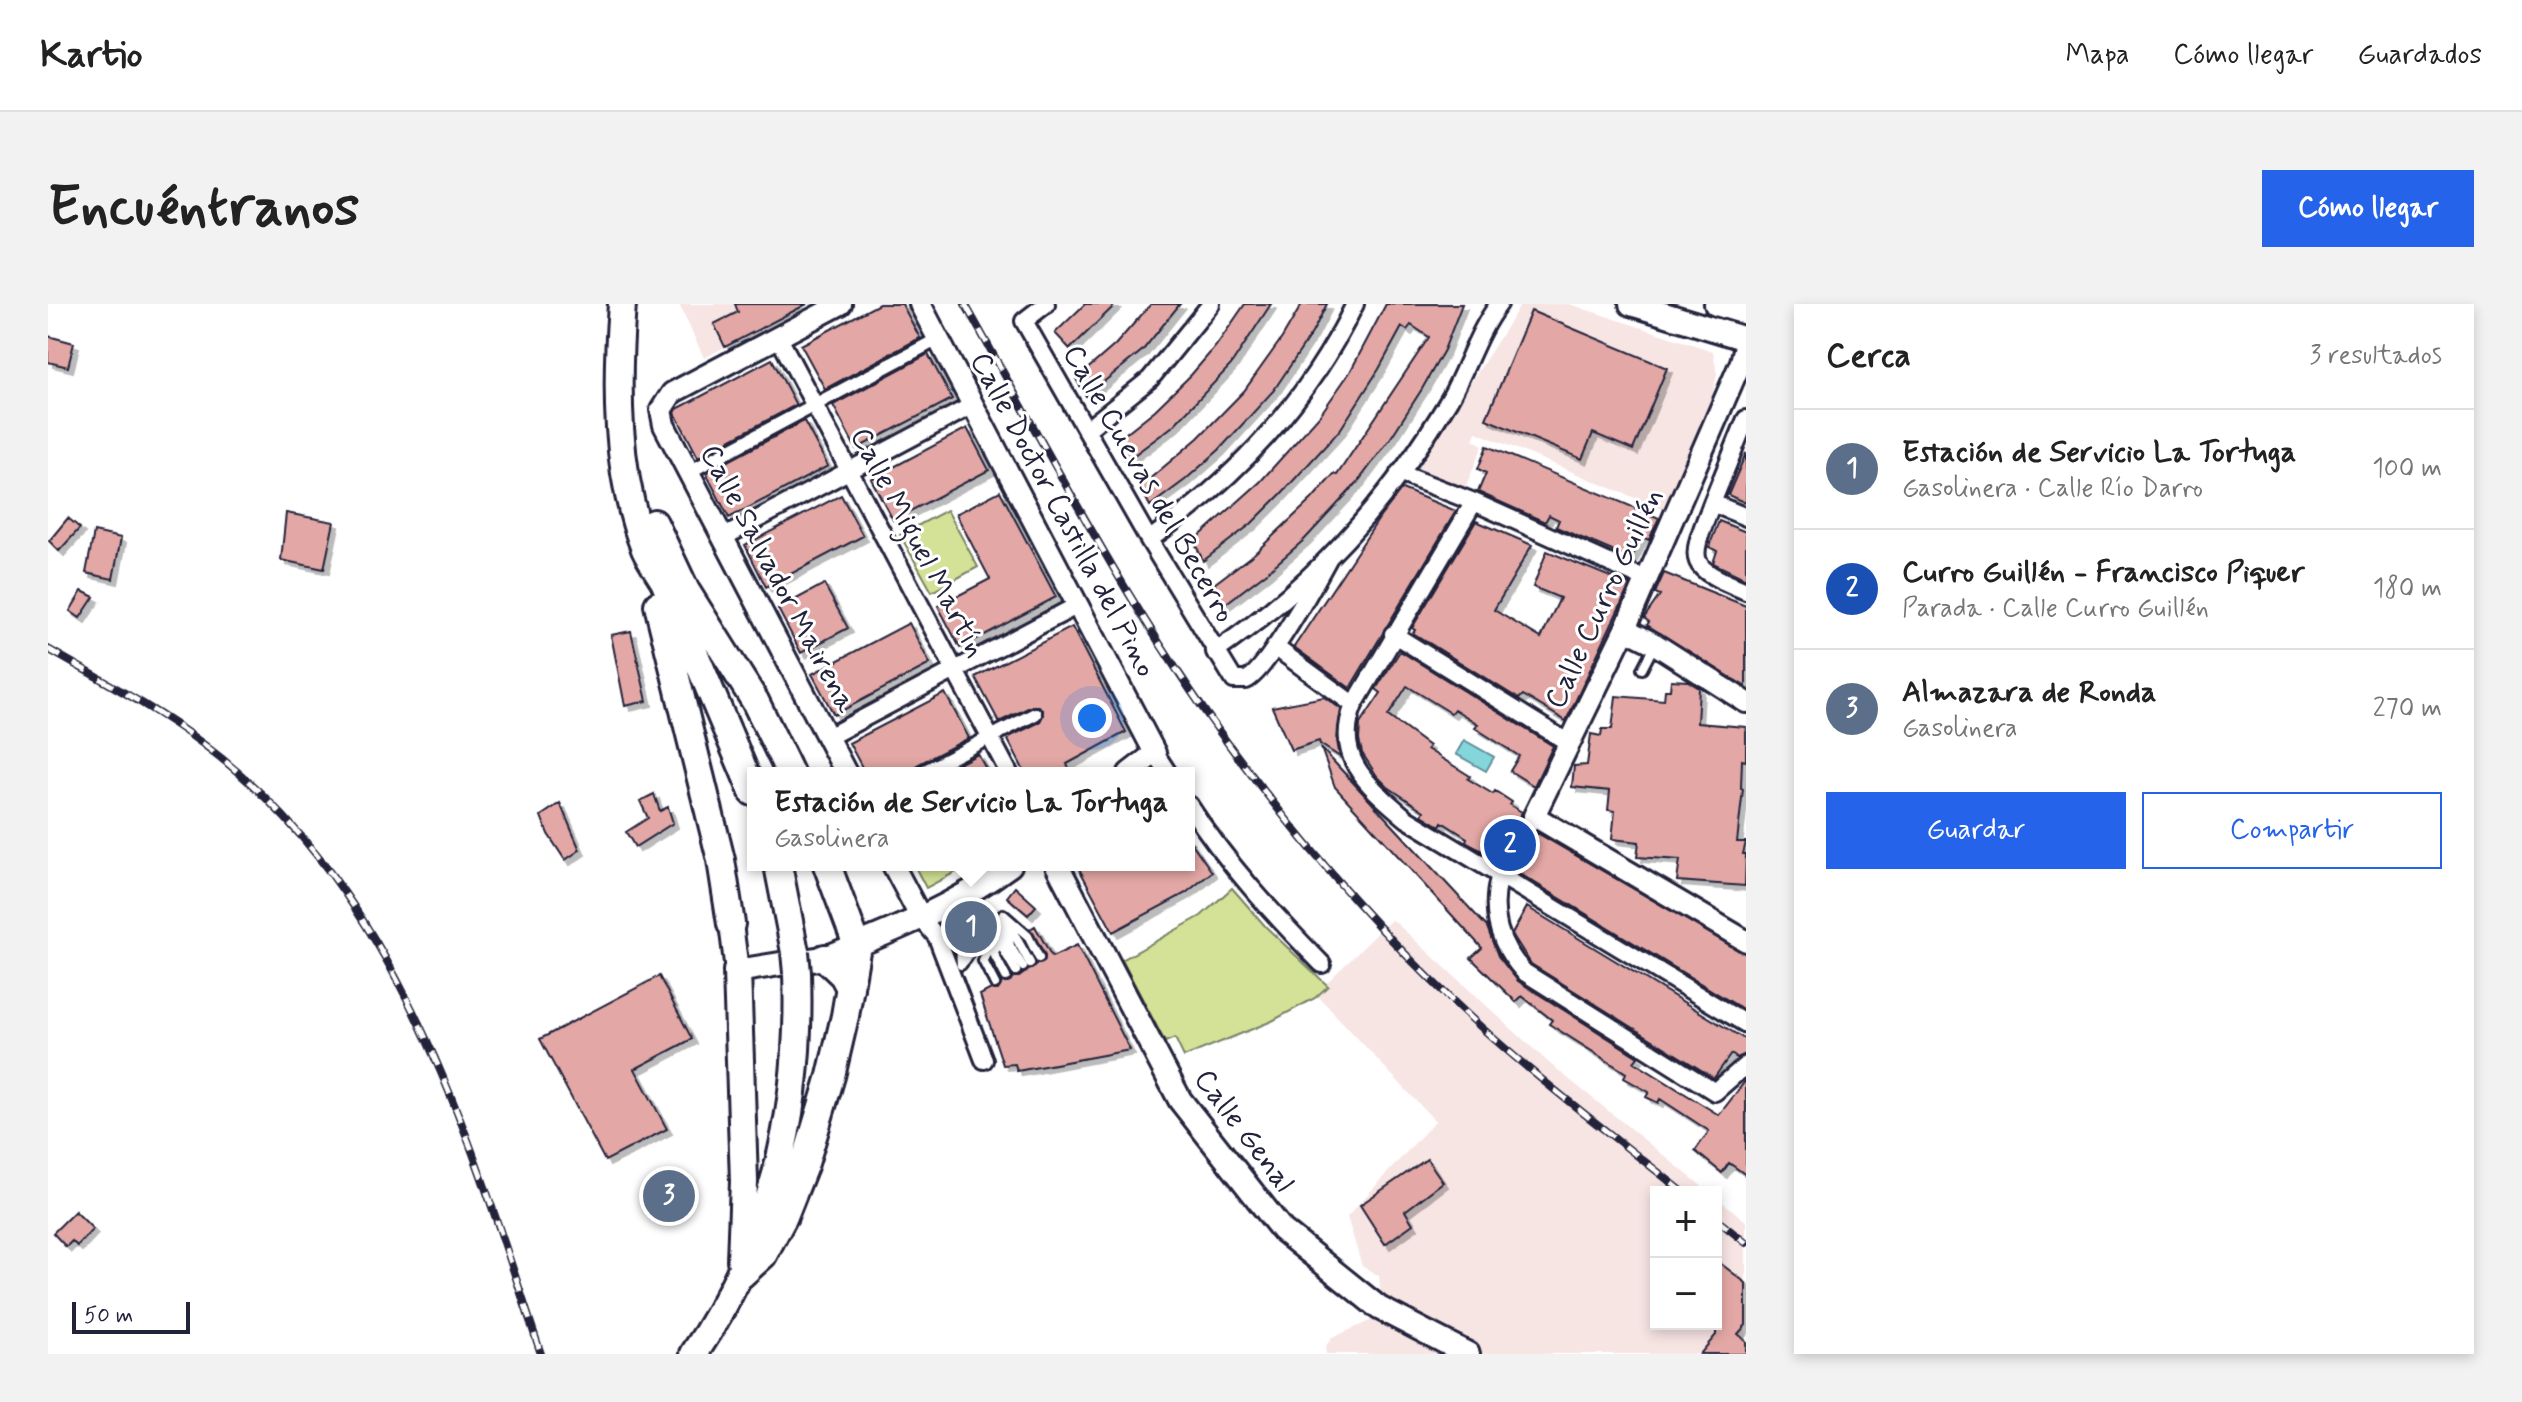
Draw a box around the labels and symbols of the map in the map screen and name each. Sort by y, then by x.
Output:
street label: Calle Cuevas del Becerro [1053,338,1244,630]
street label: Calle Doctor Castilla del Pino [960,346,1165,684]
street label: Calle Miguel Martín [838,421,995,666]
street label: Calle Salvador Mairena [690,438,865,721]
street label: Calle Curro Guillén [1536,482,1672,715]
your location [1072,698,1112,738]
pin: 2 [1484,815,1536,875]
pin: 1 [945,897,997,957]
street label: Calle Genal [1185,1061,1303,1200]
pin: 3 [643,1166,695,1226]
scale bar [72,1298,190,1334]

